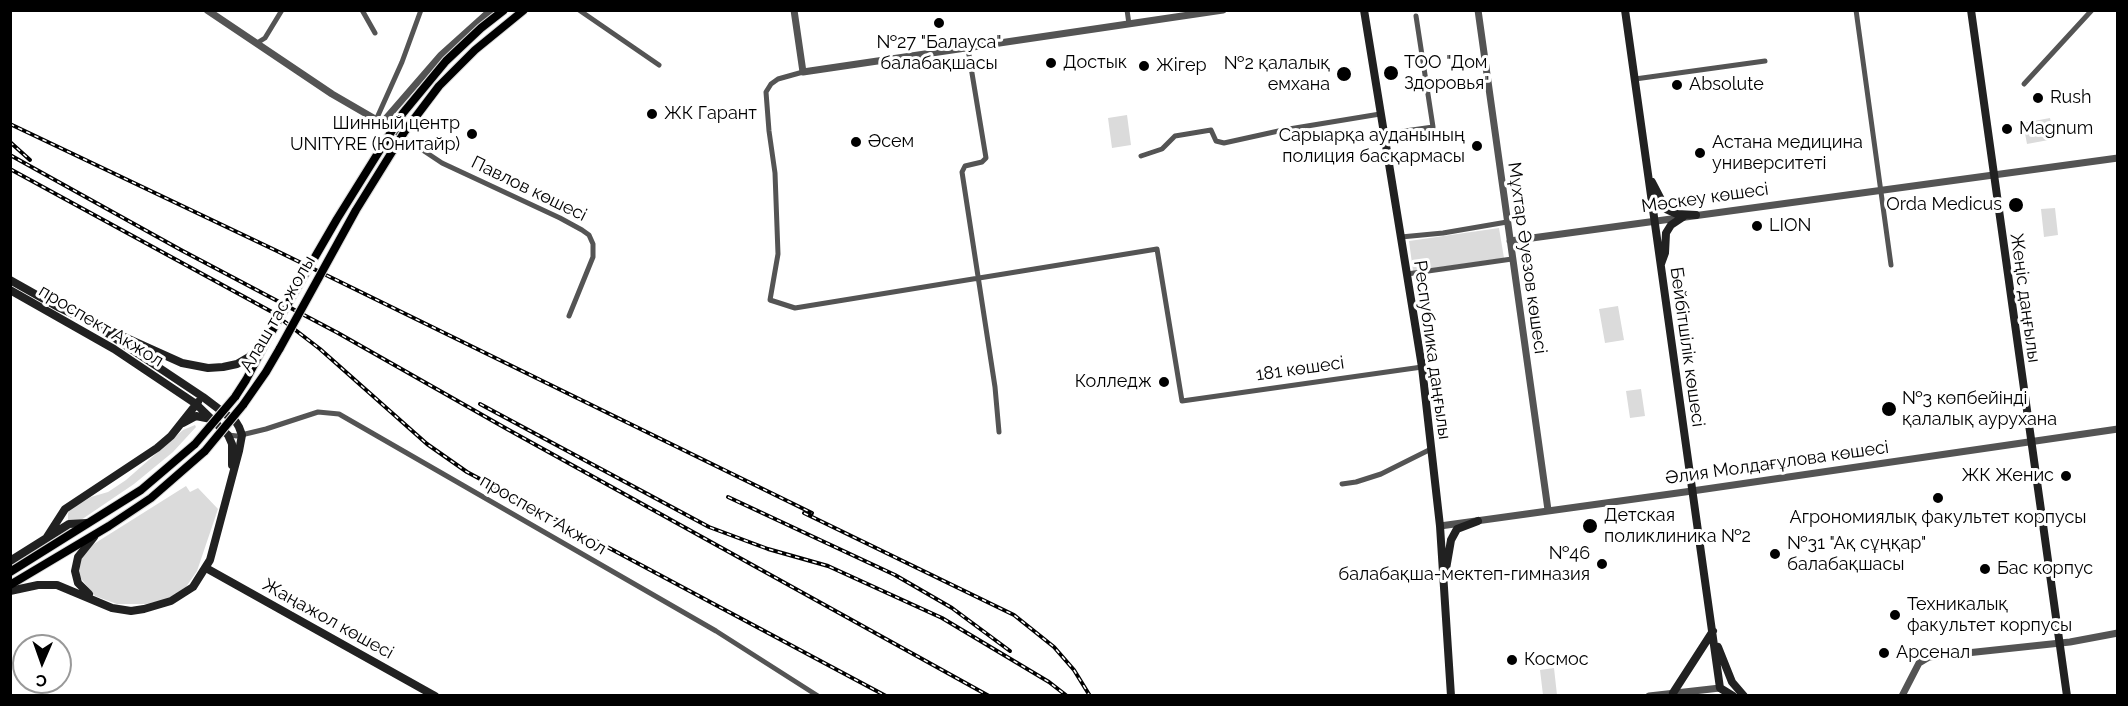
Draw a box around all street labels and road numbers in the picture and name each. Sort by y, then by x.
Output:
street label: Павлов көшесі [468,152,590,226]
street label: Мұхтар Әуезов көшесі [1503,161,1551,355]
street label: Мәскеу көшесі [1640,178,1770,218]
street label: Жеңіс даңғылы [2005,232,2045,364]
street label: Алаш тас жолы [236,252,320,376]
street label: Республика даңғылы [1409,259,1455,441]
street label: Бейбітшілік көшесі [1665,266,1709,428]
street label: проспект Акжол [35,280,167,372]
street label: 181 көшесі [1254,352,1346,386]
street label: Әлия Молдағұлова көшесі [1664,437,1890,489]
street label: проспект Акжол [476,470,610,560]
street label: Жаңажол көшесі [259,574,397,664]

